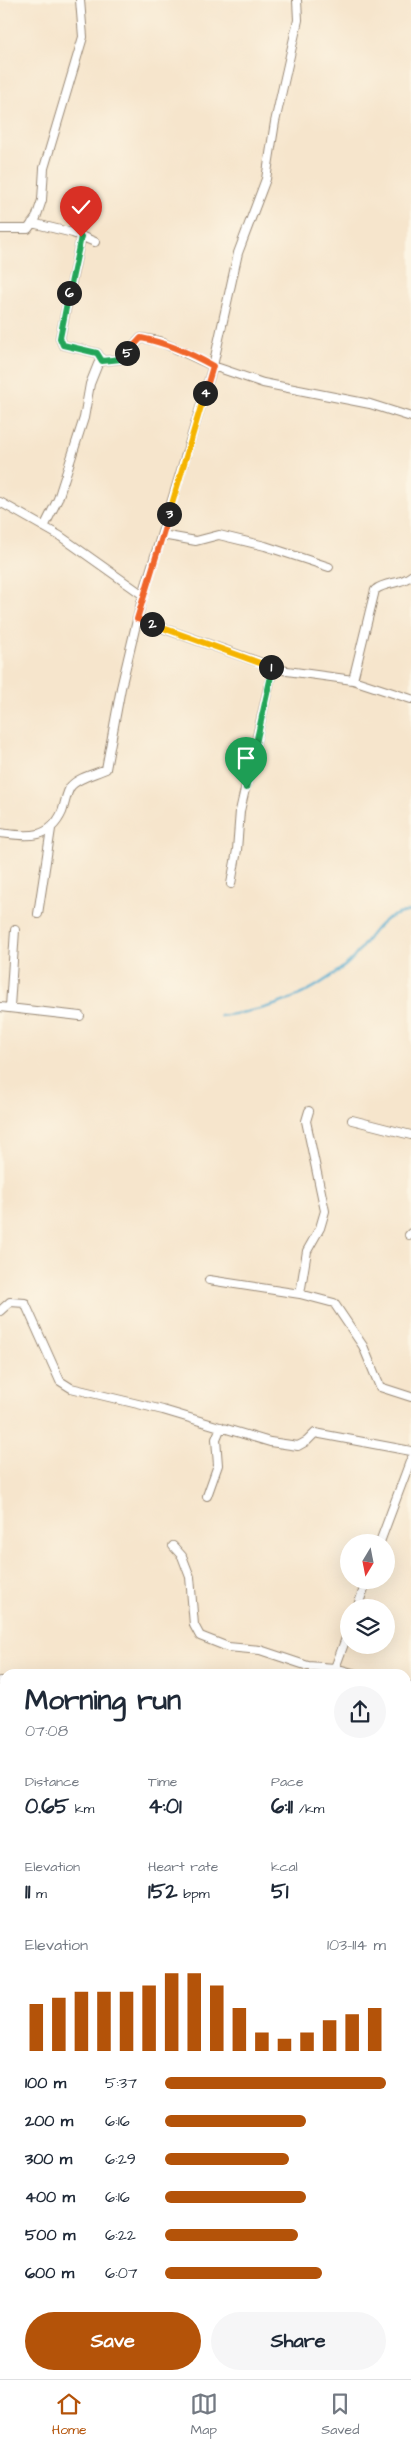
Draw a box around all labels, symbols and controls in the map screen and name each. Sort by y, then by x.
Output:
pin [60,186,102,237]
icon: check [67,193,95,221]
pin: 6 [56,280,82,306]
text: 6 [65,283,74,303]
pin: 5 [114,340,140,366]
text: 5 [123,343,132,363]
pin: 4 [192,380,218,406]
text: 4 [201,383,210,403]
pin: 3 [156,502,182,526]
text: 3 [166,504,173,524]
pin: 2 [140,612,164,636]
text: 2 [148,614,157,634]
pin: 1 [258,654,284,680]
text: 1 [271,657,272,677]
pin [225,737,267,788]
icon: arrive [232,744,260,772]
north arrow [340,1534,395,1589]
map controls [340,1534,395,1654]
button: layers [340,1599,395,1654]
text: Morning run [25,1681,181,1720]
button: share [334,1686,386,1738]
text: 07:08 [25,1720,68,1742]
text: Distance [25,1772,79,1792]
text: Time [148,1772,177,1792]
text: Pace [271,1772,303,1792]
text: 0.65 [25,1792,69,1821]
text: 4:01 [148,1792,182,1821]
text: 6:11 [271,1792,293,1821]
text: km [69,1799,94,1819]
text: /km [293,1799,325,1819]
text: Elevation [25,1857,80,1877]
text: Heart rate [148,1857,218,1877]
text: kcal [271,1857,298,1877]
text: 11 [25,1877,30,1906]
text: 152 [148,1877,178,1906]
text: 51 [271,1877,289,1906]
text: m [30,1884,47,1904]
text: bpm [178,1884,210,1904]
text: Elevation [25,1934,88,1956]
text: 103–114 m [327,1934,386,1956]
text: 100 m [25,2072,66,2094]
text: 5:37 [105,2072,137,2094]
text: 200 m [25,2110,73,2132]
text: 6:16 [105,2110,130,2132]
text: 300 m [25,2148,72,2170]
text: 6:29 [105,2148,136,2170]
text: 400 m [25,2186,75,2208]
text: 6:16 [105,2186,130,2208]
text: 500 m [25,2224,75,2246]
text: 6:22 [105,2224,136,2246]
text: 600 m [25,2262,74,2284]
text: 6:07 [105,2262,138,2284]
button: Save [25,2312,201,2370]
button: Share [211,2312,386,2370]
tab: Home [52,2390,87,2440]
tab: Map [190,2390,218,2440]
tab: Saved [321,2390,359,2440]

